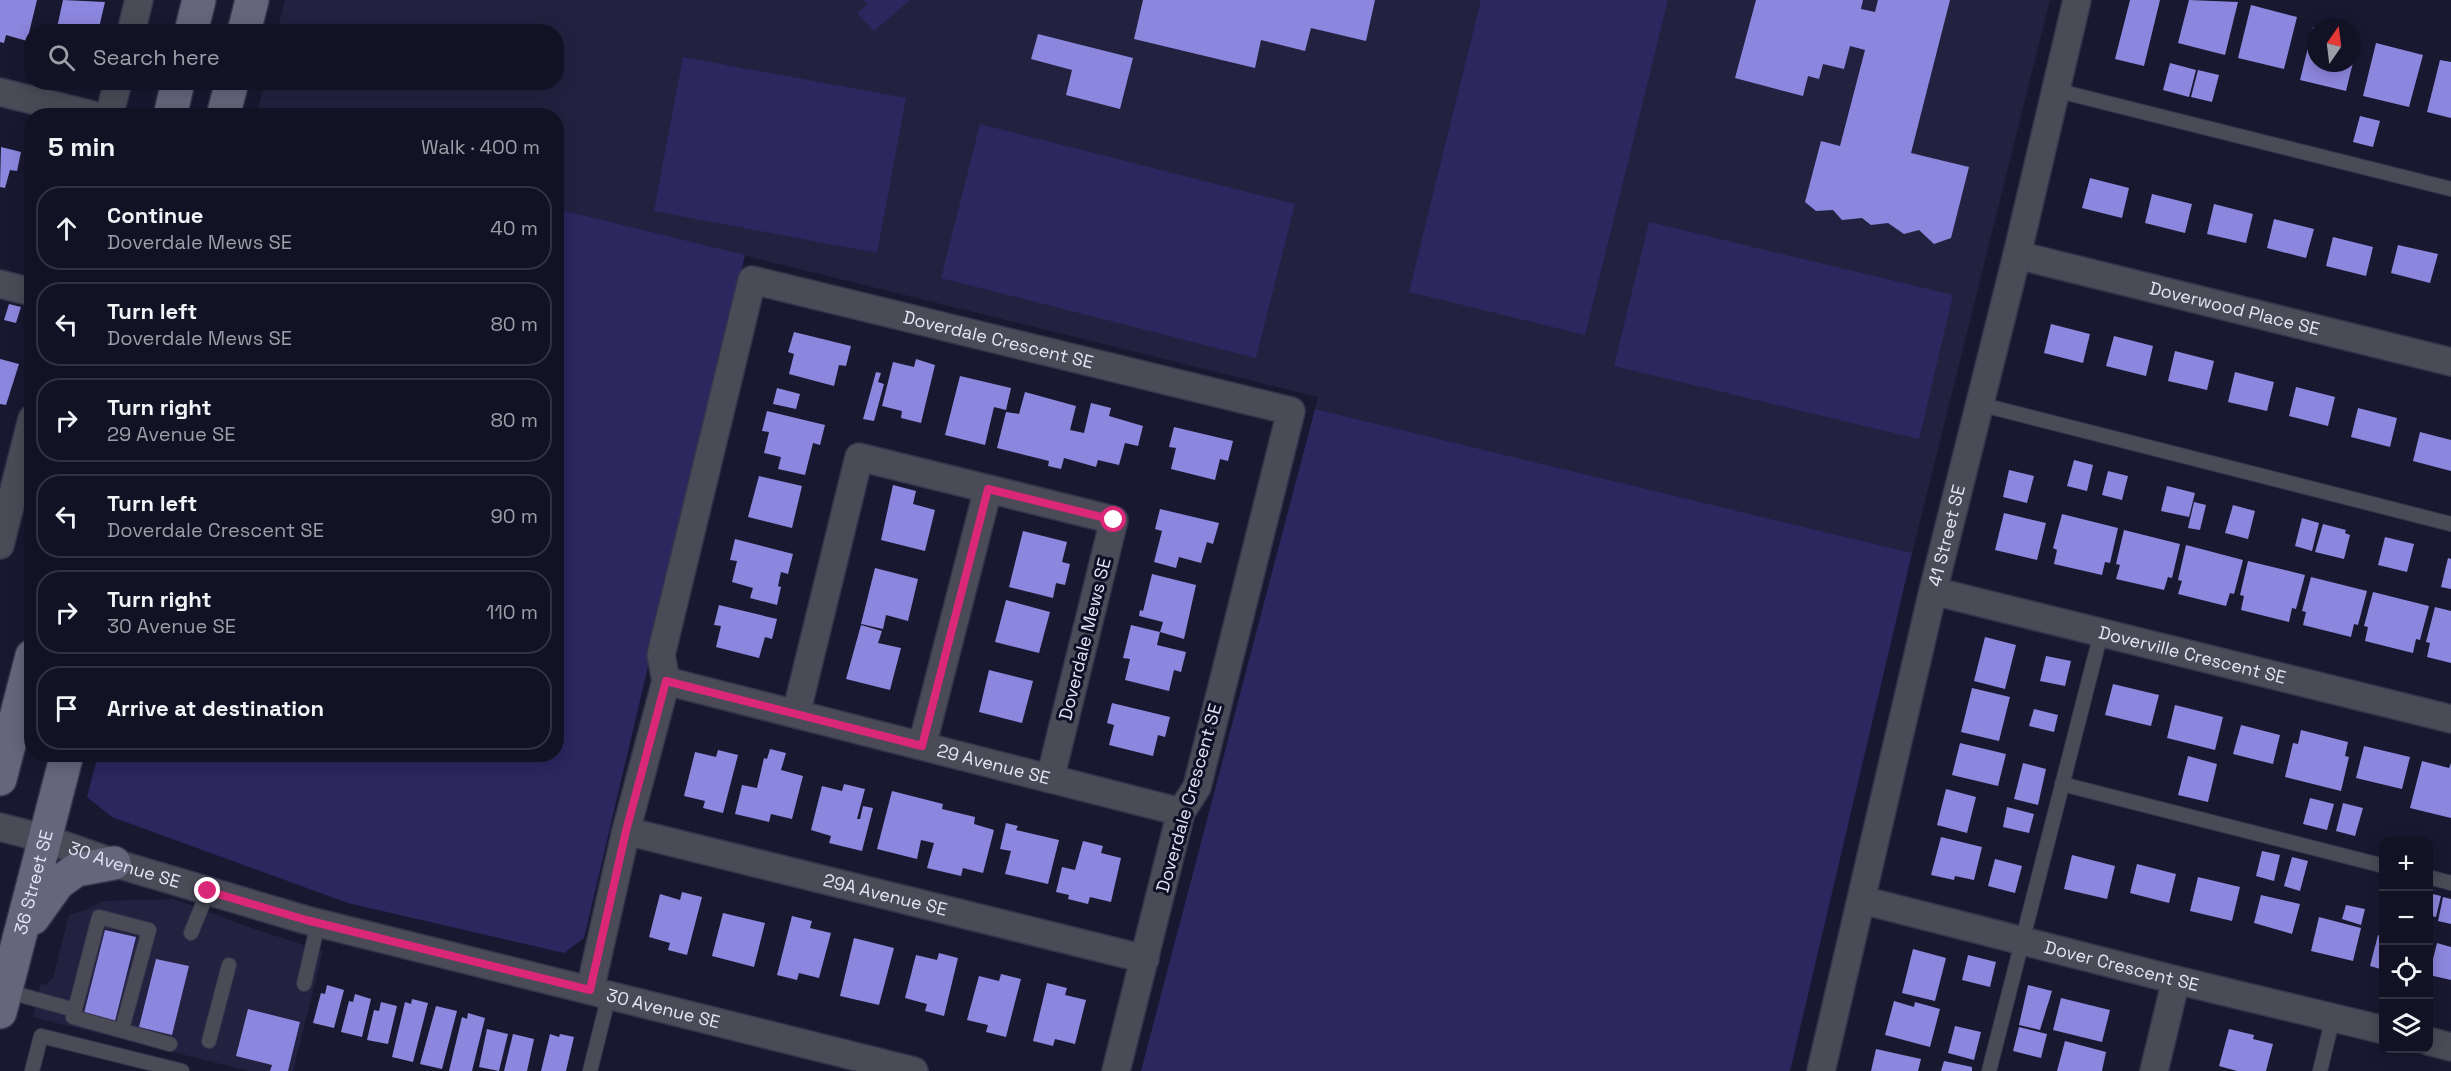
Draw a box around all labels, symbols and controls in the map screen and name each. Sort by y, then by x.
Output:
north arrow [2307,18,2361,72]
search box [24,24,564,90]
icon: search [45,41,78,74]
text: Search here [93,43,220,71]
text: 5 min [48,130,115,164]
text: Walk · 400 m [421,134,540,160]
text: Continue [107,201,203,229]
icon: ahead [50,212,83,245]
text: 40 m [490,215,538,241]
text: Doverdale Mews SE [107,229,292,255]
street label: Doverwood Place SE [2147,276,2322,340]
text: Turn left [107,297,197,325]
street label: Doverdale Crescent SE [901,305,1096,374]
icon: left [50,308,83,341]
text: 80 m [490,311,538,337]
text: Doverdale Mews SE [107,325,292,351]
text: Turn right [107,393,212,421]
icon: right [50,404,83,437]
text: 80 m [490,407,538,433]
text: 29 Avenue SE [107,421,235,447]
street label: 41 Street SE [1923,482,1970,589]
text: Turn left [107,489,197,517]
icon: left [50,500,83,533]
text: 90 m [491,503,538,529]
route start [1100,506,1126,532]
text: Doverdale Crescent SE [107,517,324,543]
street label: Doverdale Mews SE [1053,555,1116,722]
text: Turn right [107,585,212,613]
icon: right [50,596,83,629]
text: 110 m [486,599,538,625]
text: 30 Avenue SE [107,613,236,639]
street label: Doverville Crescent SE [2096,620,2288,689]
icon: arrive [50,692,83,725]
text: Arrive at destination [107,694,324,722]
street label: Doverdale Crescent SE [1151,701,1226,895]
street label: 29 Avenue SE [935,738,1053,789]
street label: 36 Street SE [9,827,58,937]
street label: 30 Avenue SE [65,836,183,893]
map controls [2379,837,2433,1053]
button: + [2379,837,2433,891]
street label: 29A Avenue SE [821,868,950,921]
route end [194,877,220,903]
button: − [2379,891,2433,945]
street label: Dover Crescent SE [2042,935,2201,996]
button: locate [2379,945,2433,999]
street label: 30 Avenue SE [604,983,723,1033]
button: layers [2379,999,2433,1053]

